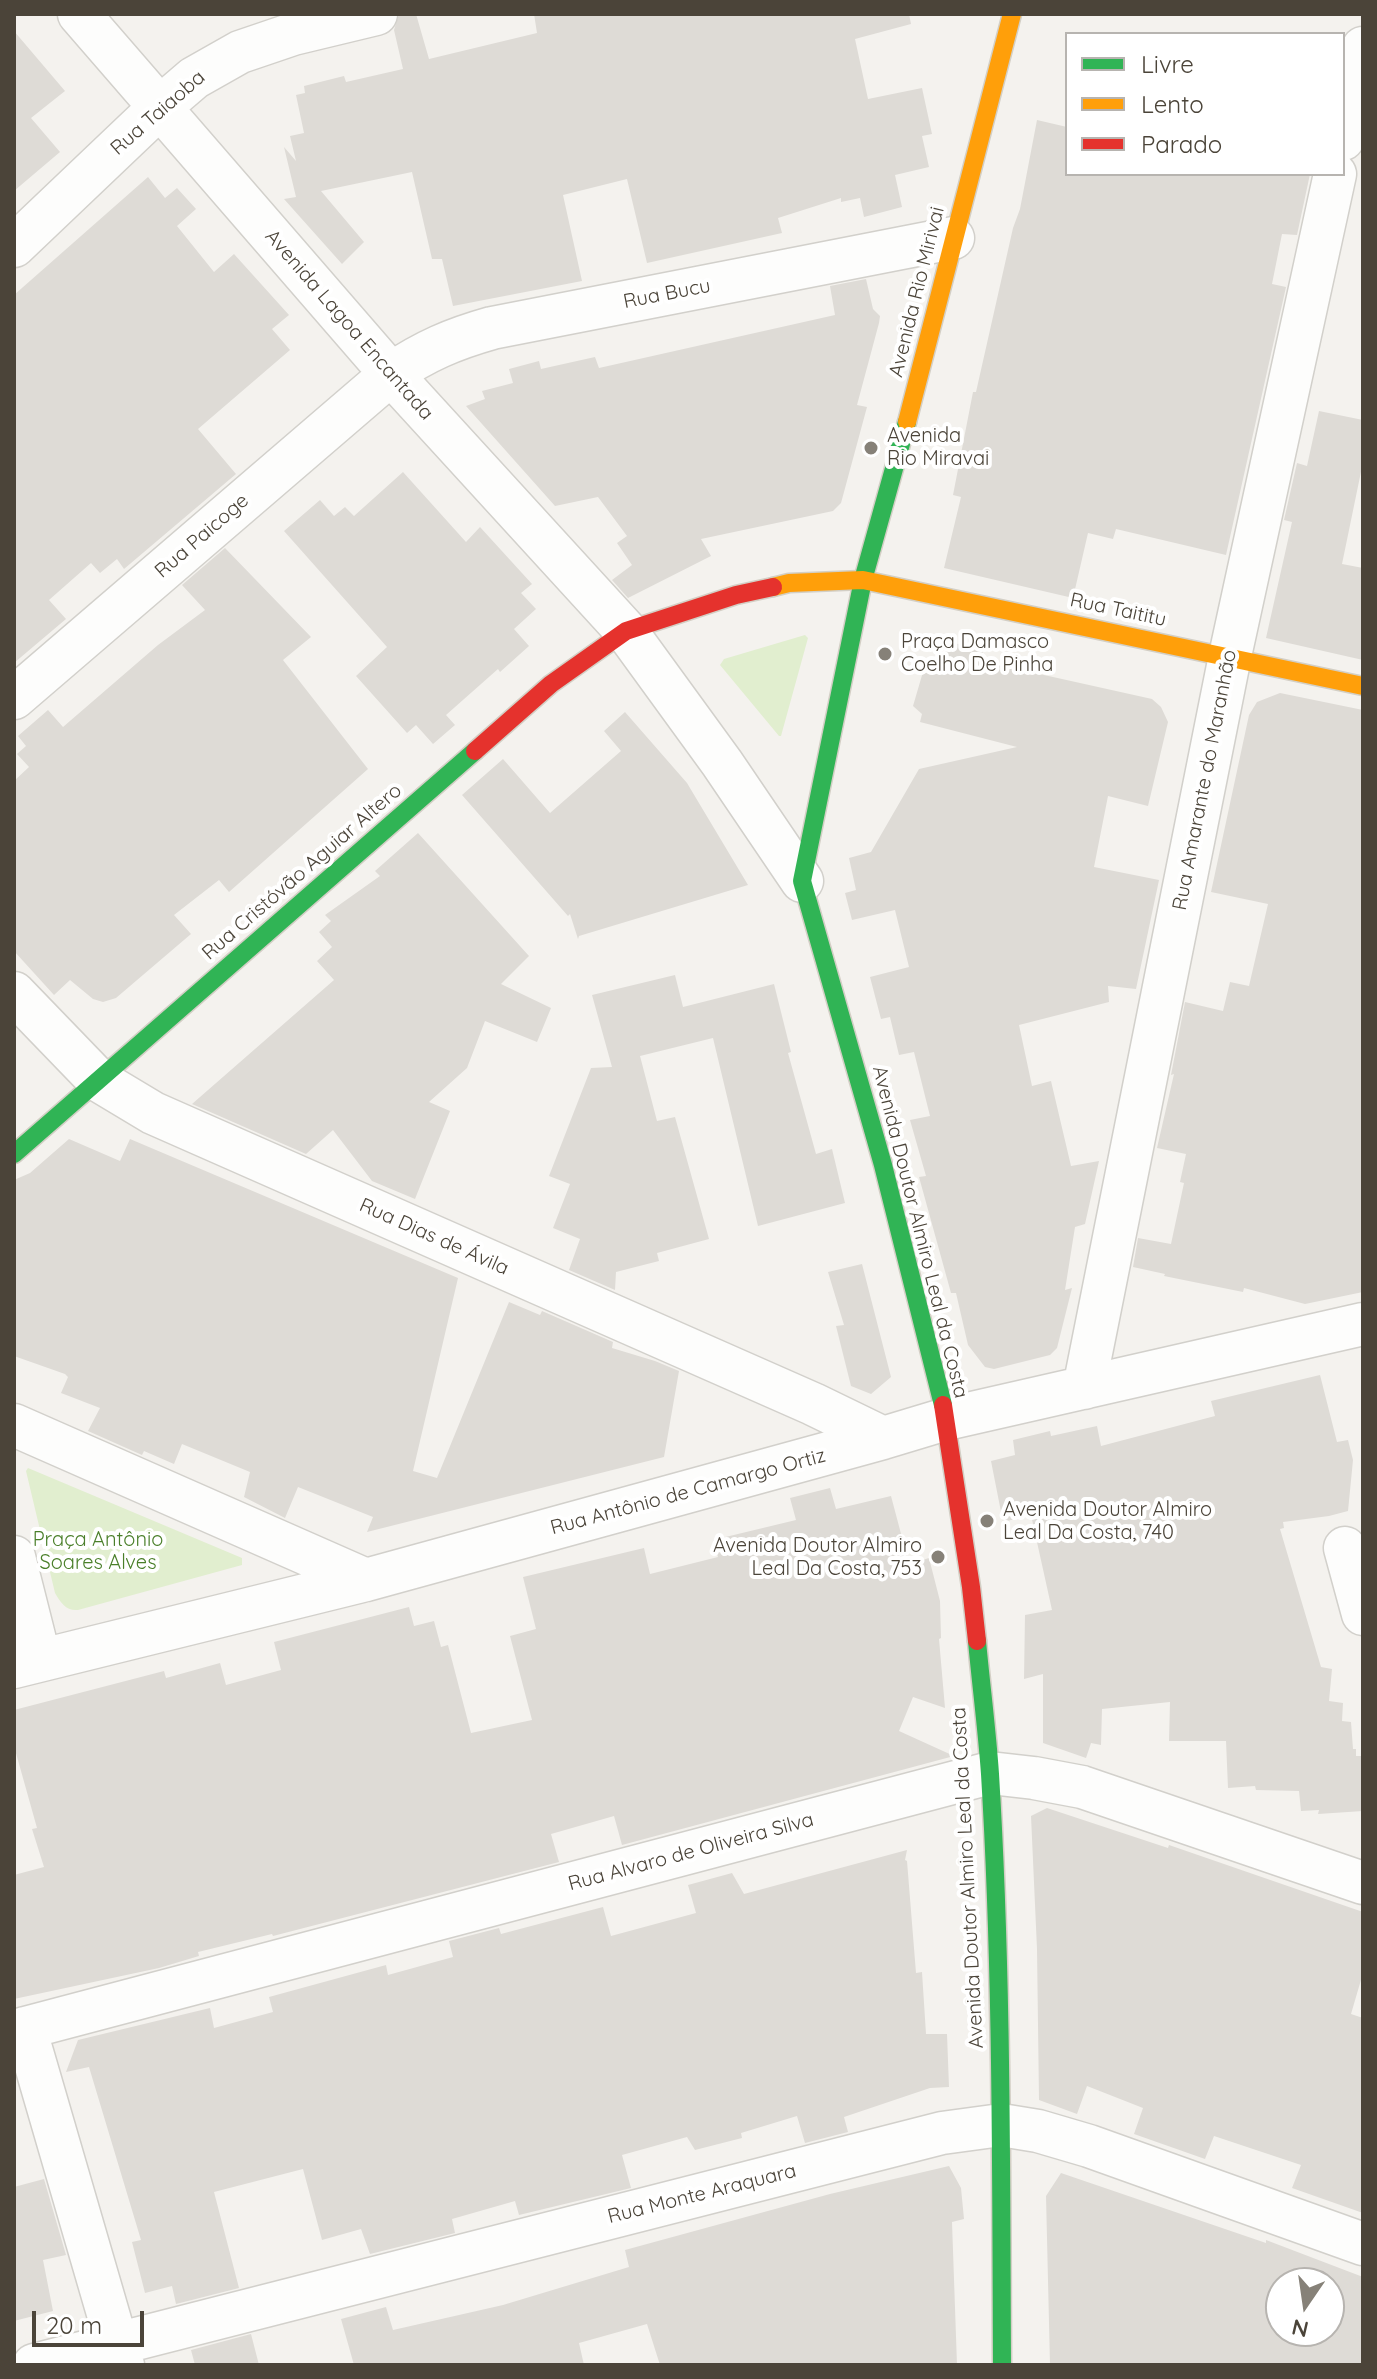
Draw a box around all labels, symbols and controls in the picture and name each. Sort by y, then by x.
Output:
legend [1065,32,1345,176]
text: Livre [1141,49,1194,79]
street label: Rua Taiaoba [106,66,210,160]
text: Lento [1141,89,1204,119]
text: Parado [1141,129,1222,159]
street label: Avenida Rio Mirivai [884,204,950,380]
street label: Avenida Lagoa Encantada [260,225,438,425]
street label: Rua Bucu [621,274,713,314]
place label: Avenida Rio Miravai [887,424,989,471]
marker: Avenida Rio Miravai [862,439,880,457]
street label: Rua Paicoge [150,489,254,583]
street label: Rua Taititu [1068,588,1168,632]
place label: Praça Damasco Coelho De Pinha [901,630,1053,677]
marker: Praça Damasco Coelho De Pinha [876,645,894,663]
street label: Rua Amarante do Maranhão [1168,648,1242,912]
street label: Rua Cristóvão Aguiar Altero [197,779,407,965]
street label: Avenida Doutor Almiro Leal da Costa [867,1063,973,1401]
street label: Rua Dias de Ávila [355,1193,513,1281]
street label: Rua Antônio de Camargo Ortiz [548,1444,828,1540]
place label: Avenida Doutor Almiro Leal Da Costa, 740 [1003,1498,1212,1545]
marker: Avenida Doutor Almiro Leal Da Costa, 740 [978,1512,996,1530]
park label: Praça Antônio Soares Alves [33,1528,163,1575]
place label: Avenida Doutor Almiro Leal Da Costa, 753 [713,1534,922,1581]
marker: Avenida Doutor Almiro Leal Da Costa, 753 [929,1548,947,1566]
street label: Avenida Doutor Almiro Leal da Costa [947,1707,989,2049]
street label: Rua Alvaro de Oliveira Silva [566,1808,816,1896]
street label: Rua Monte Araquara [605,2159,799,2229]
north arrow [1265,2267,1345,2347]
scale bar [36,2295,148,2345]
text: 20 m [46,2310,102,2340]
text: N [1289,2313,1311,2344]

